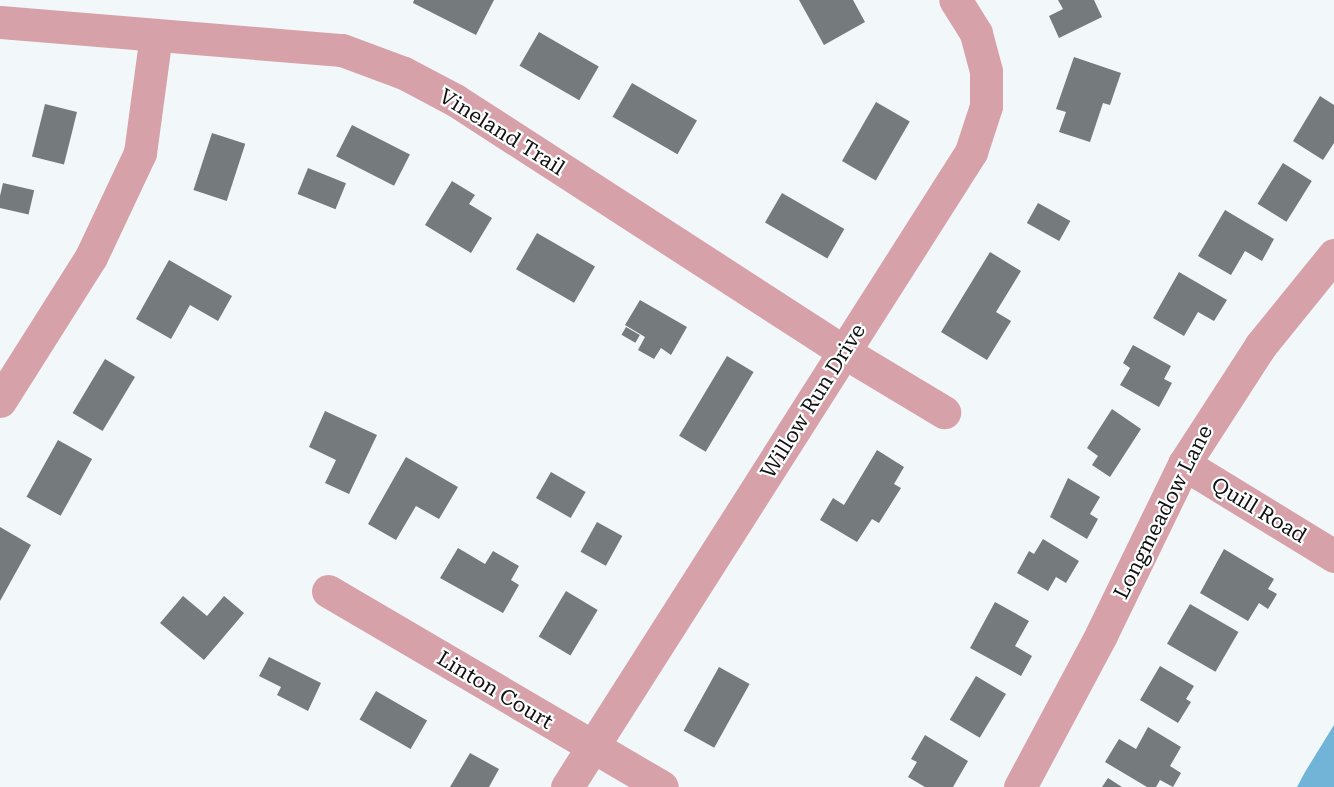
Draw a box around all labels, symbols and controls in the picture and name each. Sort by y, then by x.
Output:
street label: Vineland Trail [435,83,569,181]
street label: Willow Run Drive [755,319,871,483]
street label: Longmeadow Lane [1108,421,1218,603]
street label: Quill Road [1207,472,1311,548]
street label: Linton Court [433,646,557,734]

